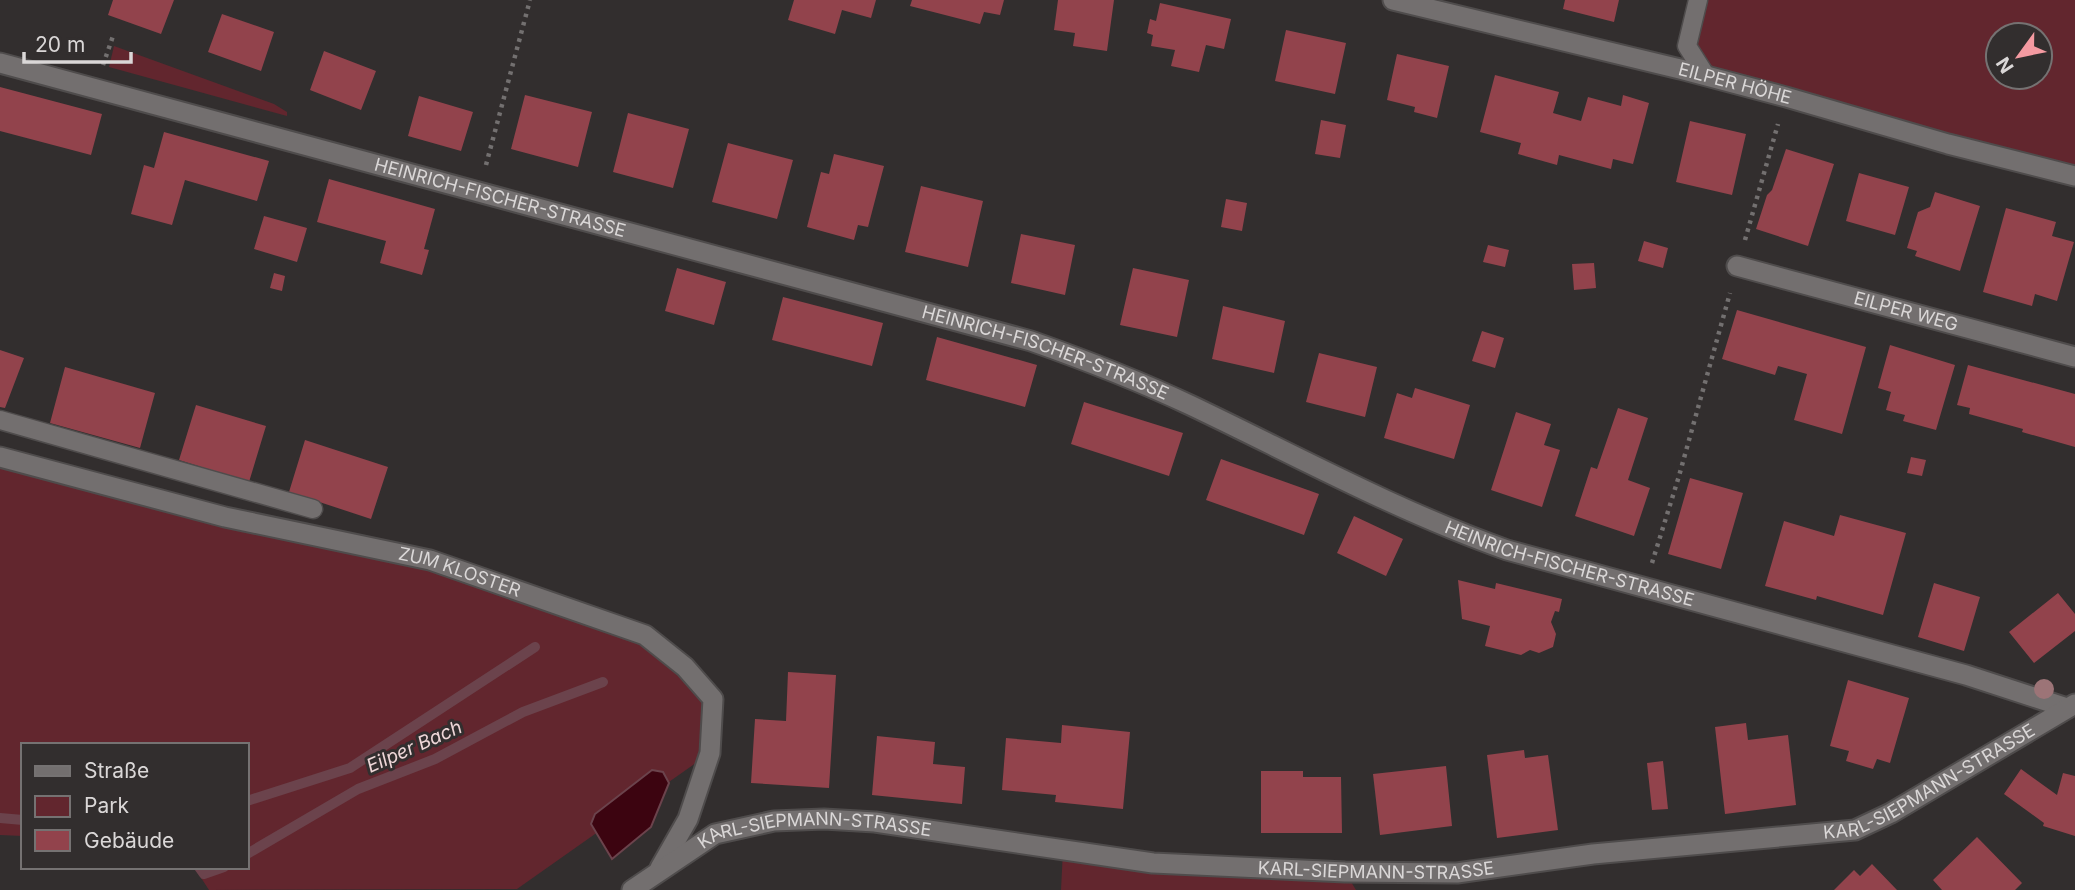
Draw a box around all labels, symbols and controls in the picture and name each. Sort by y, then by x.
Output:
scale bar [24,21,131,65]
north arrow [1984,21,2054,91]
text: 20 m [35,32,85,57]
text: N [1992,53,2019,77]
street label: EILPER HÖHE [1676,58,1794,108]
street label: HEINRICH-FISCHER-STRASSE [372,153,628,241]
street label: EILPER WEG [1852,287,1960,335]
street label: HEINRICH-FISCHER-STRASSE [920,301,1172,404]
street label: HEINRICH-FISCHER-STRASSE [1442,516,1697,611]
street label: ZUM KLOSTER [397,543,524,601]
water label: Eilper Bach [363,715,465,778]
street label: KARL-SIEPMANN-STRASSE [1822,719,2038,843]
legend [21,743,248,869]
text: Straße [84,758,149,783]
text: Park [84,793,129,818]
street label: KARL-SIEPMANN-STRASSE [693,808,933,853]
text: Gebäude [84,828,174,853]
street label: KARL-SIEPMANN-STRASSE [1257,857,1496,883]

